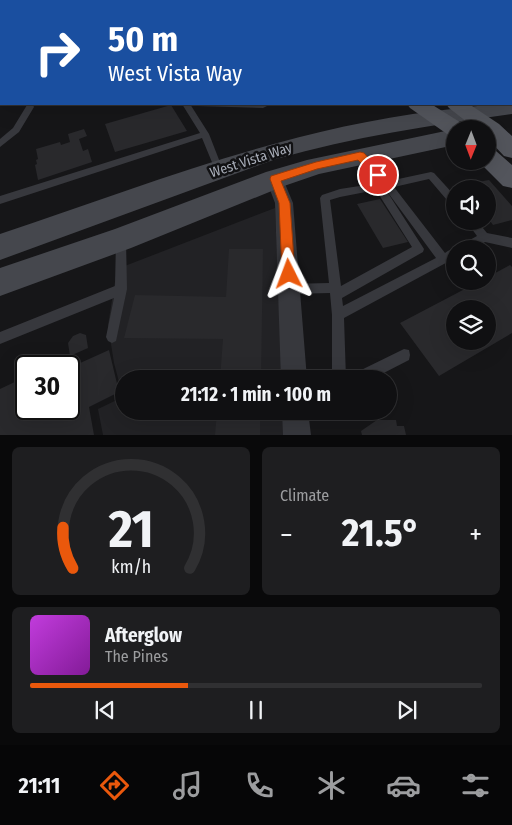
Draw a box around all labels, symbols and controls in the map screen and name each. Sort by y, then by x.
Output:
text: 50 m [108,18,178,60]
icon: right [25,20,90,85]
text: West Vista Way [108,60,242,87]
north arrow [446,120,496,170]
map controls [446,120,496,350]
street label: West Vista Way [208,139,295,181]
pin [357,154,399,196]
icon: arrive [364,161,392,189]
button: sound [446,180,496,230]
button: search [446,240,496,290]
position arrow [262,247,314,299]
button: layers [446,300,496,350]
speed limit sign: 30 [15,355,80,420]
text: 21:12 · 1 min · 100 m [181,383,331,406]
text: Climate [280,486,329,505]
text: 21 [107,498,154,561]
text: 21.5° [342,510,420,556]
text: − [280,518,293,551]
text: + [469,518,482,551]
text: km/h [111,556,151,578]
text: Afterglow [105,624,182,647]
text: The Pines [105,647,168,666]
icon: previous [91,696,119,724]
icon: pause [242,696,270,724]
icon: next [393,696,421,724]
icon: directions [97,768,132,803]
icon: music [170,768,205,803]
icon: phone [242,768,277,803]
icon: climate [314,768,349,803]
icon: car [386,768,421,803]
icon: filters [458,768,493,803]
text: 21:11 [19,772,60,799]

